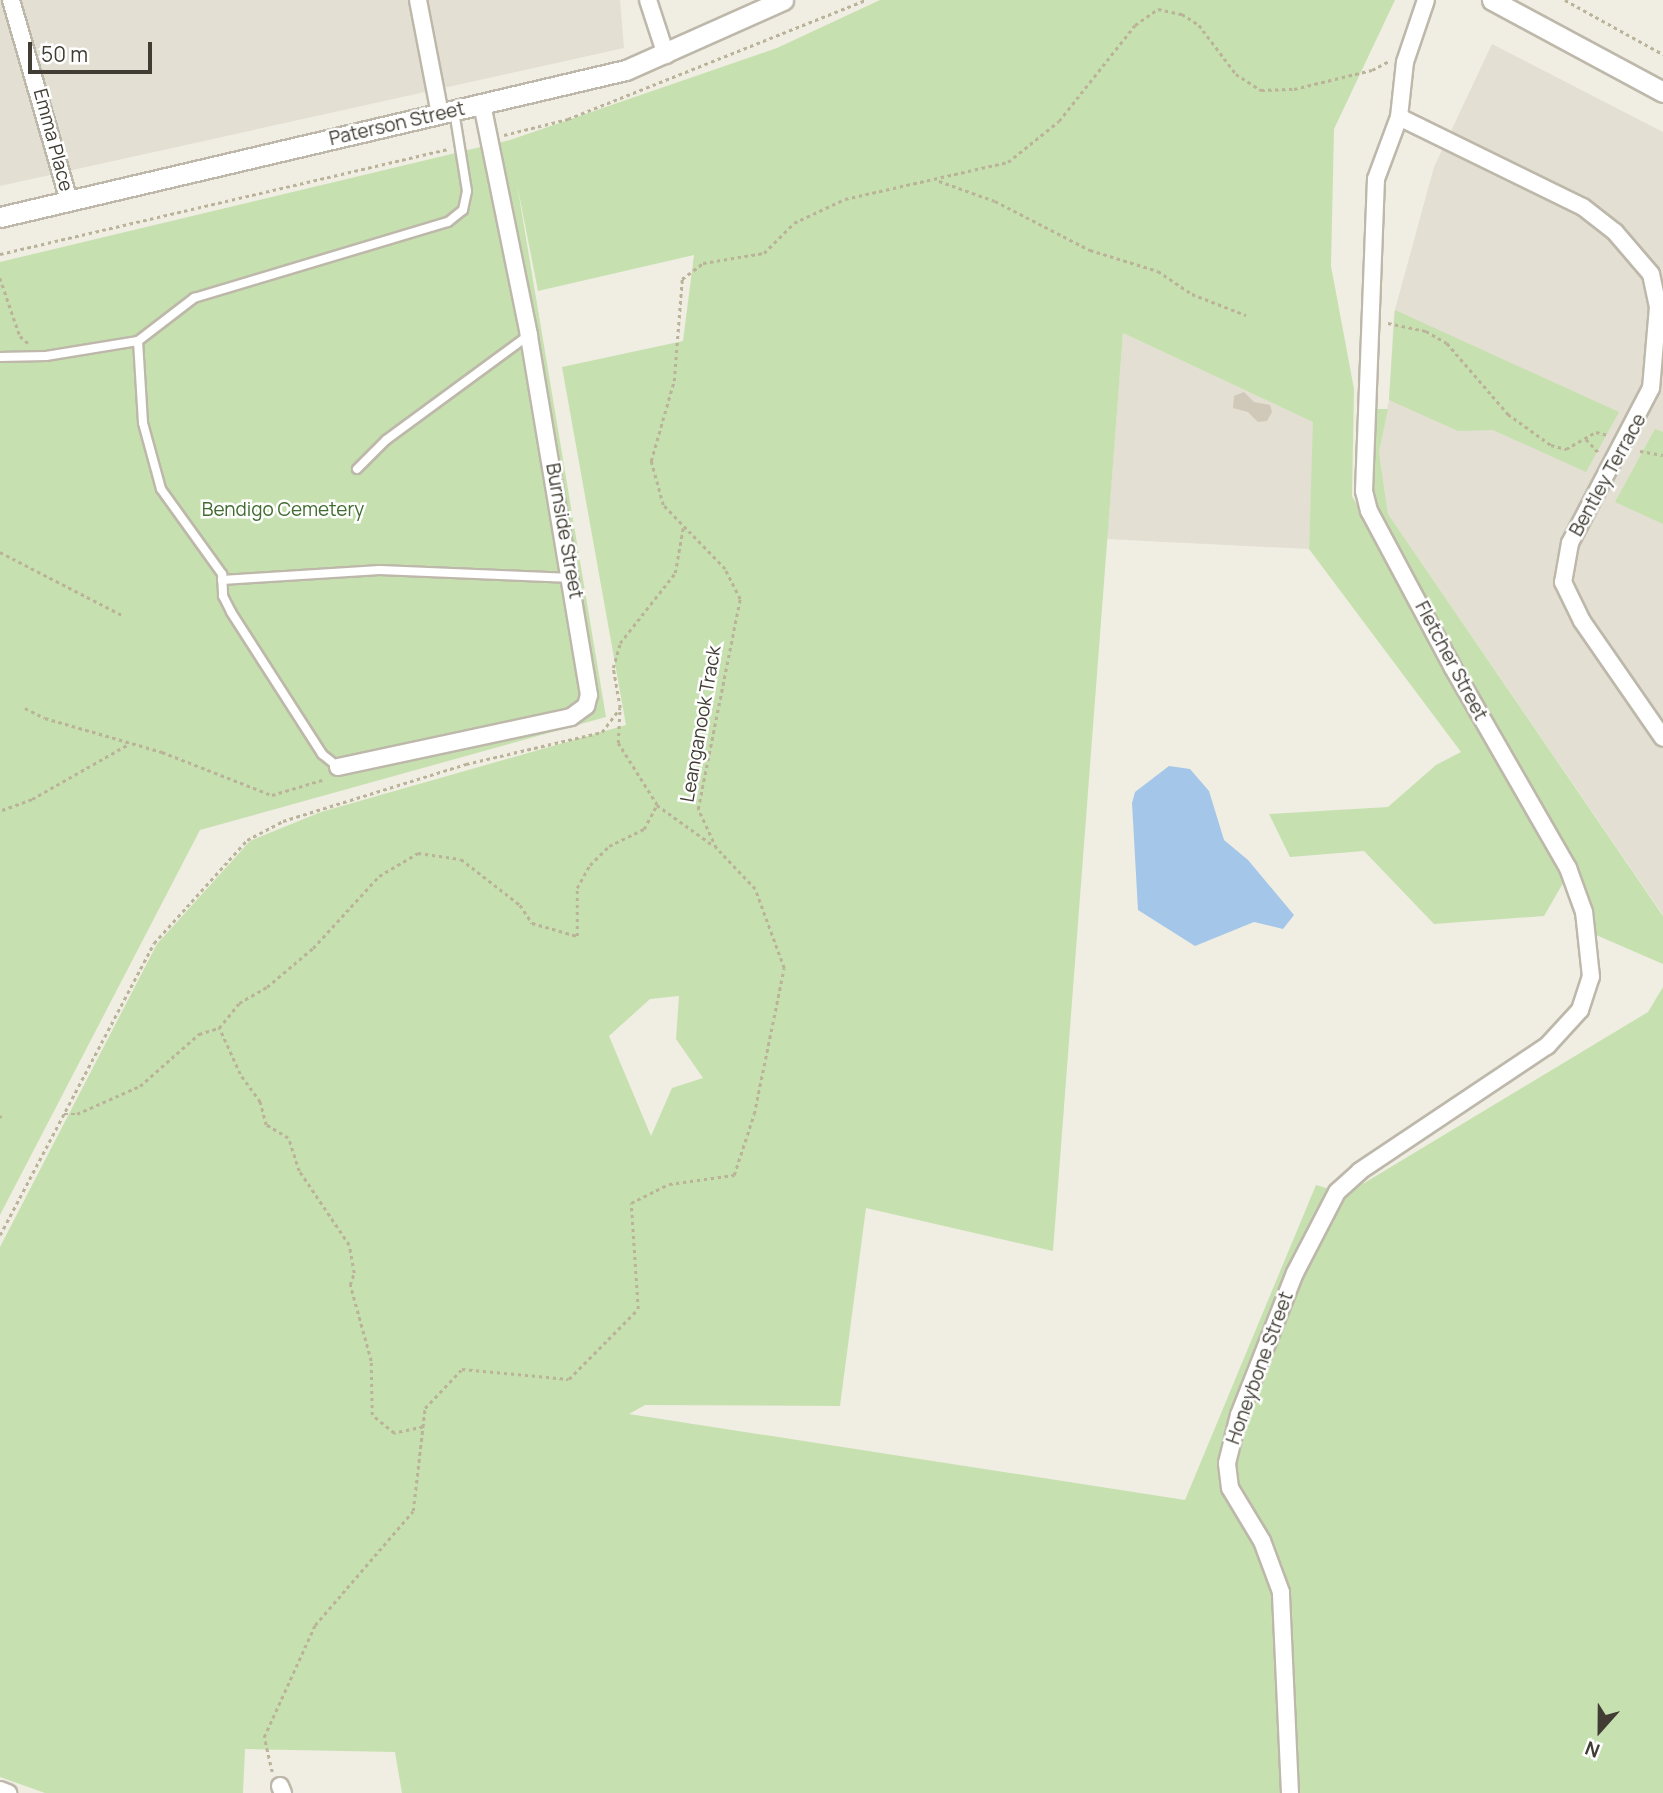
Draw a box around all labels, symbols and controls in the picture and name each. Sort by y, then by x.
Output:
scale bar [32,28,156,72]
text: 50 m [41,40,88,68]
street label: Emma Place [28,86,78,194]
street label: Paterson Street [327,97,467,151]
street label: Bentley Terrace [1565,410,1651,540]
street label: Burnside Street [541,461,587,601]
park label: Bendigo Cemetery [202,499,364,521]
street label: Fletcher Street [1410,598,1492,724]
street label: Leanganook Track [676,644,726,804]
street label: Honeybone Street [1222,1289,1298,1447]
north arrow [1565,1695,1635,1765]
text: N [1581,1735,1604,1764]

